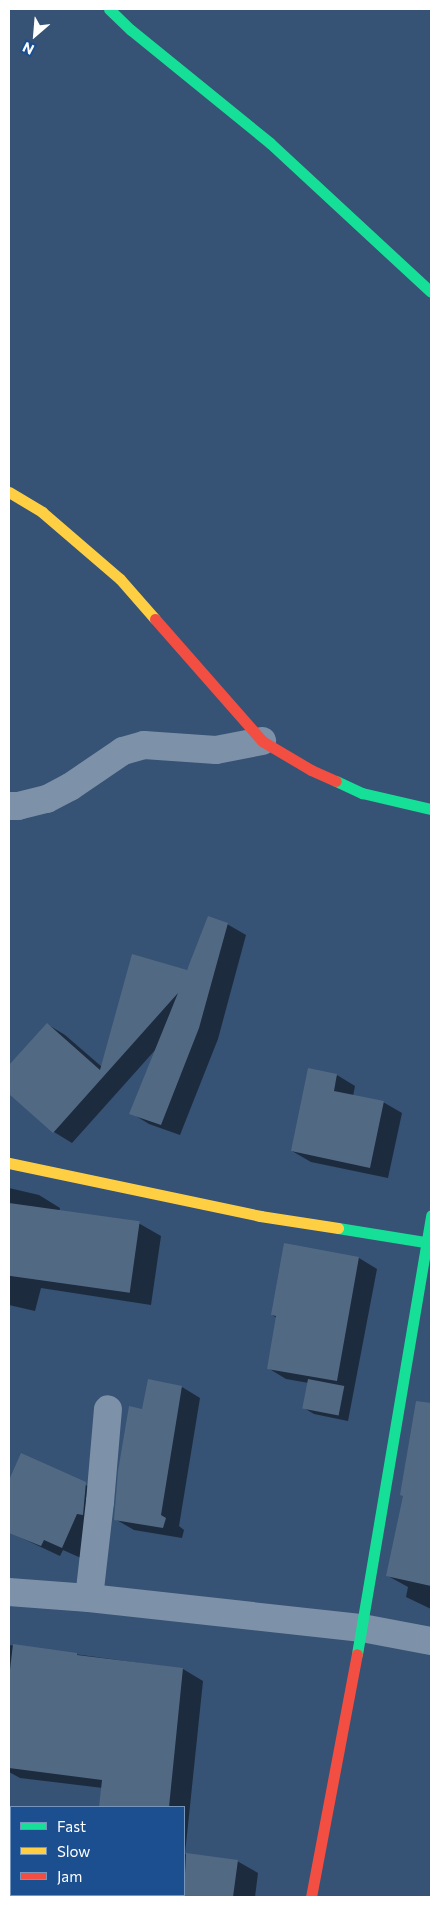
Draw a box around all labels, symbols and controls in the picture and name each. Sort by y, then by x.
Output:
north arrow [10,10,60,60]
text: N [19,39,36,59]
legend [10,1806,185,1896]
text: Fast [57,1817,86,1835]
text: Slow [57,1842,90,1860]
text: Jam [57,1867,82,1885]

